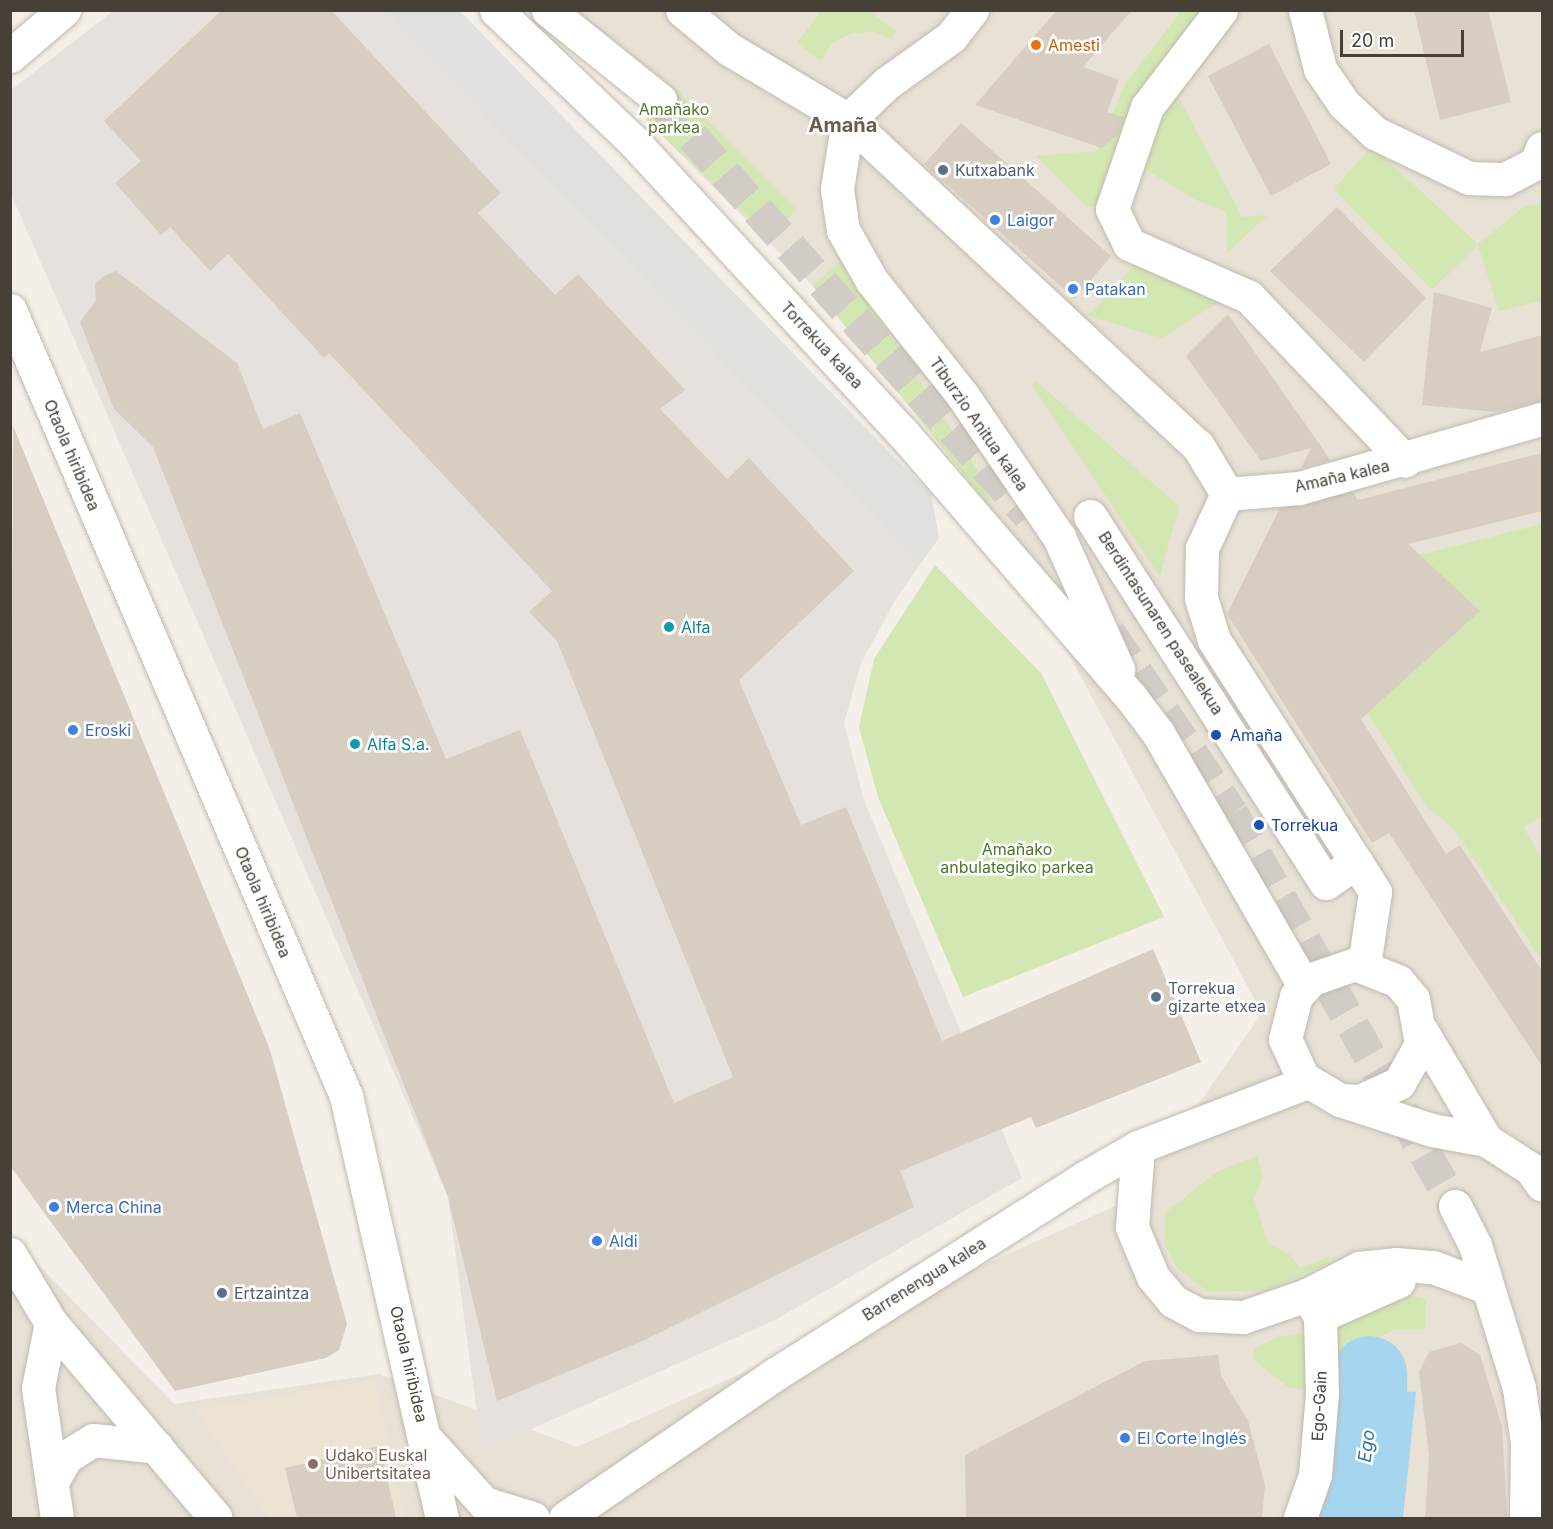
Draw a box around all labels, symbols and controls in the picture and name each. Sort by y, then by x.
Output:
scale bar [1343,18,1468,56]
text: 20 m [1351,30,1394,51]
place label: Amesti [1048,35,1100,55]
marker: Amesti [1029,38,1043,52]
park label: Amañako parkea [639,99,709,137]
district label: Amaña [809,113,877,137]
place label: Kutxabank [955,160,1035,180]
marker: Kutxabank [936,163,950,177]
place label: Laigor [1007,210,1054,230]
marker: Laigor [988,213,1002,227]
place label: Patakan [1085,279,1146,299]
marker: Patakan [1066,282,1080,296]
street label: Torrekua kalea [777,298,867,392]
street label: Tiburzio Anitua kalea [926,353,1032,495]
street label: Otaola hiribidea [40,397,104,513]
street label: Amaña kalea [1293,456,1391,496]
street label: Berdintasunaren pasealekua [1094,528,1228,718]
place label: Alfa [681,617,711,637]
marker: Alfa [662,620,676,634]
place label: Eroski [85,720,131,740]
marker: Eroski [66,723,80,737]
place label: Amaña [1230,725,1282,745]
marker: Amaña [1207,726,1225,744]
place label: Alfa S.a. [367,734,430,754]
marker: Alfa S.a. [348,737,362,751]
place label: Torrekua [1271,815,1338,835]
marker: Torrekua [1252,818,1266,832]
park label: Amañako anbulategiko parkea [940,839,1094,877]
street label: Otaola hiribidea [231,844,295,960]
place label: Torrekua gizarte etxea [1168,978,1266,1016]
marker: Torrekua gizarte etxea [1149,990,1163,1004]
place label: Merca China [66,1197,162,1217]
marker: Merca China [47,1200,61,1214]
place label: Aldi [609,1231,638,1251]
street label: Barrenengua kalea [859,1233,989,1325]
marker: Aldi [590,1234,604,1248]
place label: Ertzaintza [234,1283,309,1303]
marker: Ertzaintza [215,1286,229,1300]
street label: Otaola hiribidea [386,1304,432,1424]
street label: Ego-Gain [1308,1370,1330,1442]
place label: El Corte Inglés [1137,1428,1247,1448]
water label: Ego [1354,1428,1380,1464]
marker: El Corte Inglés [1118,1431,1132,1445]
place label: Udako Euskal Unibertsitatea [325,1445,431,1483]
marker: Udako Euskal Unibertsitatea [306,1457,320,1471]

